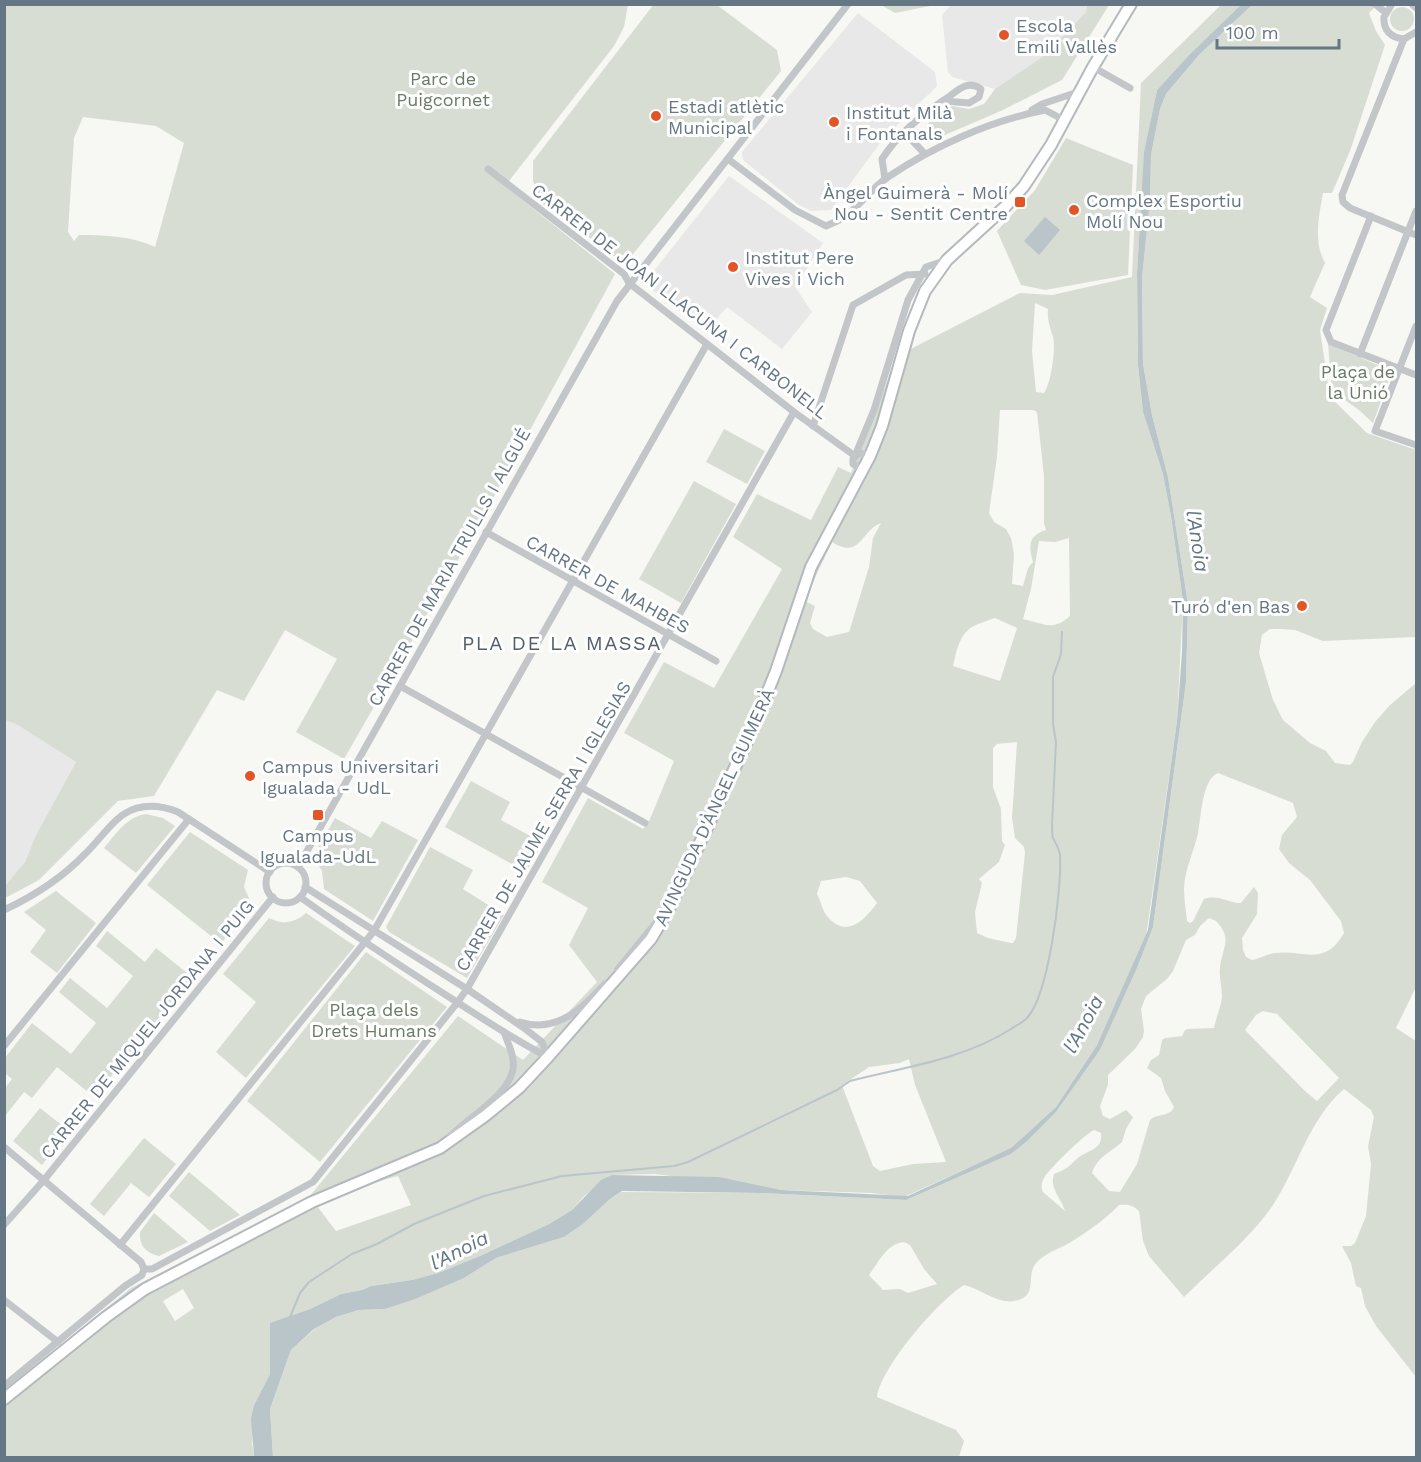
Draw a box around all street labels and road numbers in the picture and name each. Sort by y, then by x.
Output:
street label: CARRER DE JOAN LLACUNA I CARBONELL [528,179,832,423]
street label: CARRER DE MARIA TRULLS I ALGUÉ [364,424,534,710]
street label: CARRER DE MAHBES [523,530,693,638]
street label: CARRER DE JAUME SERRA I IGLESIAS [451,677,635,975]
street label: AVINGUDA D'ÀNGEL GUIMERÀ [650,685,778,929]
street label: CARRER DE MIQUEL JORDANA I PUIG [36,895,258,1163]

